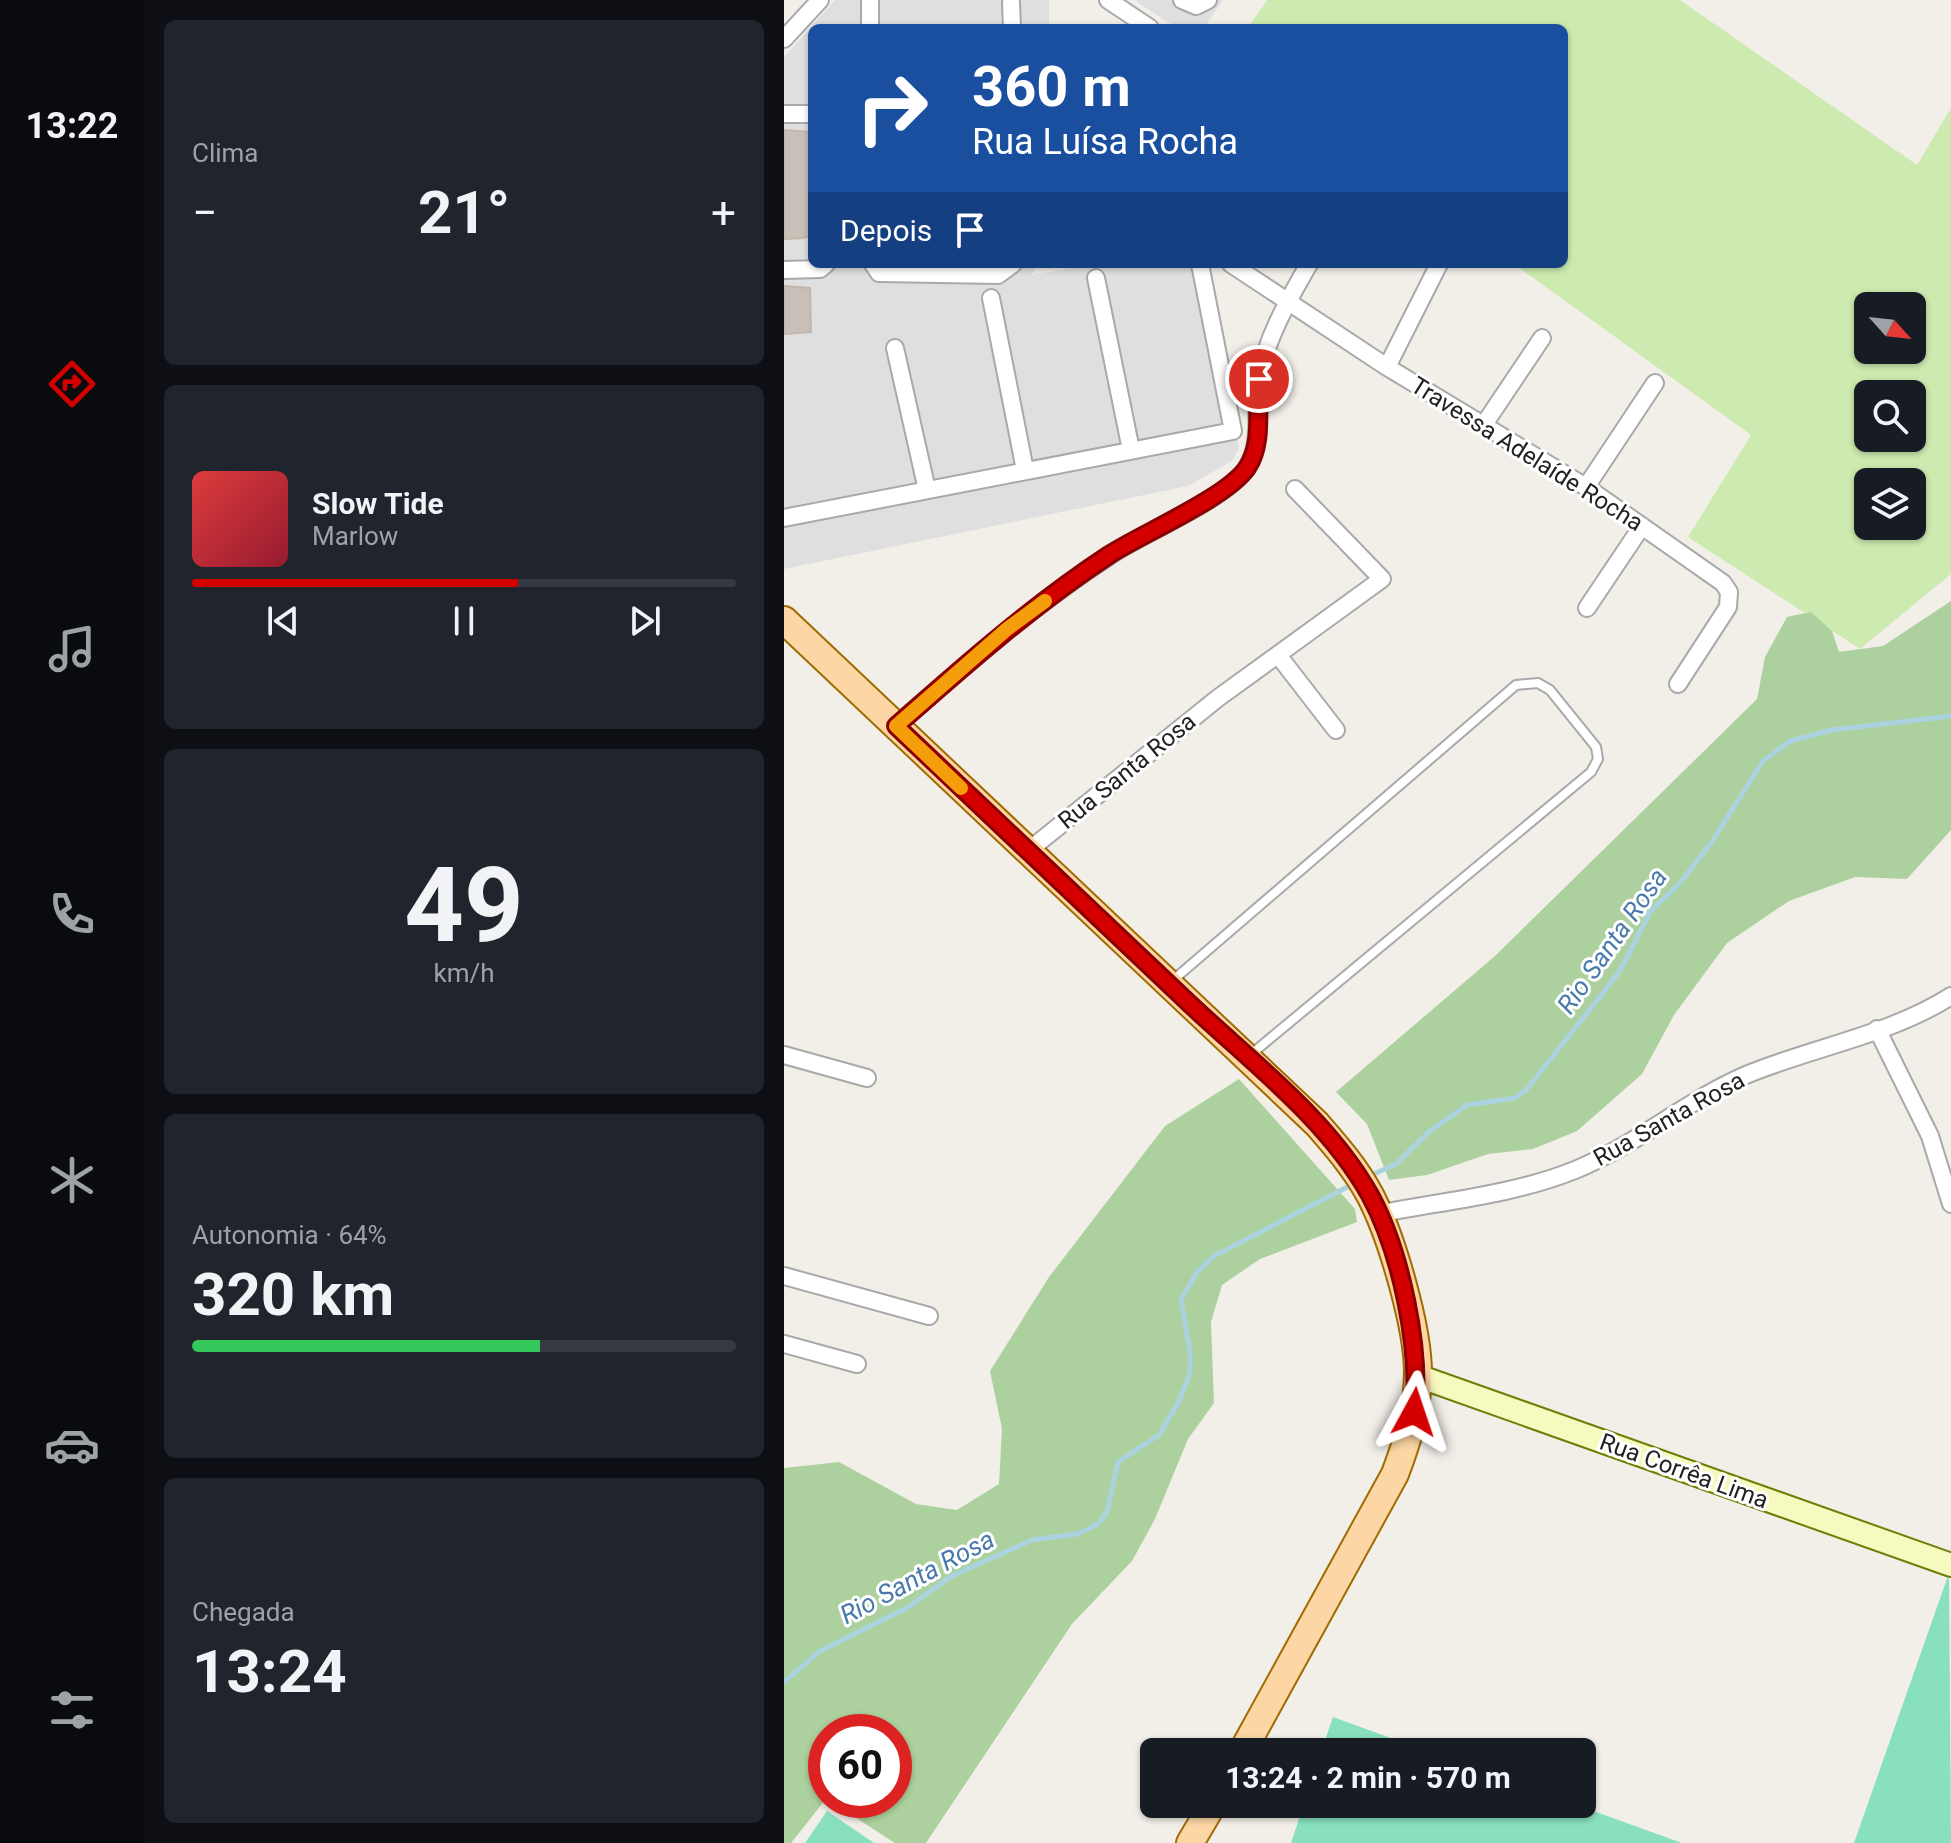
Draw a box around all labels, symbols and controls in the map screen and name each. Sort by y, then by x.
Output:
text: 360 m [972,54,1131,120]
icon: right [840,56,944,160]
text: 13:22 [26,105,118,147]
text: Rua Luísa Rocha [972,121,1238,163]
text: Clima [192,138,259,168]
text: 21° [418,177,510,248]
text: − [192,187,217,239]
text: + [711,187,736,239]
icon: arrive [948,208,992,252]
text: Depois [840,213,932,248]
north arrow [1854,292,1926,364]
map controls [1854,292,1926,540]
pin [1225,345,1293,413]
icon: directions [44,356,100,412]
icon: arrive [1237,357,1281,401]
street label: Travessa Adelaíde Rocha [1406,371,1648,537]
button: search [1854,380,1926,452]
button: layers [1854,468,1926,540]
text: Slow Tide [312,486,444,521]
text: Marlow [312,521,398,551]
icon: previous [261,599,305,643]
icon: pause [442,599,486,643]
icon: next [623,599,667,643]
icon: music [44,621,100,677]
street label: Rua Santa Rosa [1053,707,1201,835]
text: 49 [404,845,524,966]
water label: Rio Santa Rosa [1551,863,1673,1019]
icon: phone [44,886,100,942]
text: km/h [433,958,495,988]
street label: Rua Santa Rosa [1589,1066,1749,1172]
icon: climate [44,1152,100,1208]
text: Autonomia · 64% [192,1220,387,1250]
text: 320 km [192,1259,394,1330]
position arrow [1372,1370,1456,1454]
icon: car [44,1417,100,1473]
street label: Rua Corrêa Lima [1596,1428,1772,1514]
water label: Rio Santa Rosa [835,1524,999,1630]
text: Chegada [192,1597,295,1627]
text: 13:24 [192,1636,347,1707]
icon: filters [44,1682,100,1738]
speed limit sign: 60 [808,1714,912,1818]
text: 13:24 · 2 min · 570 m [1225,1760,1511,1795]

